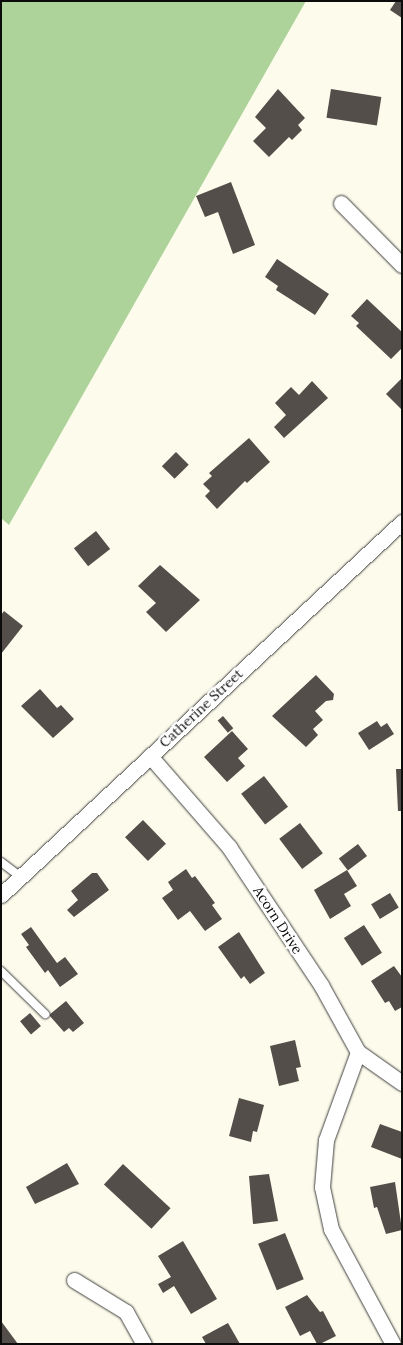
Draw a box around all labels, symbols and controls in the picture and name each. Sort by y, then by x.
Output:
street label: Catherine Street [156,665,246,751]
street label: Acorn Drive [250,883,306,957]

